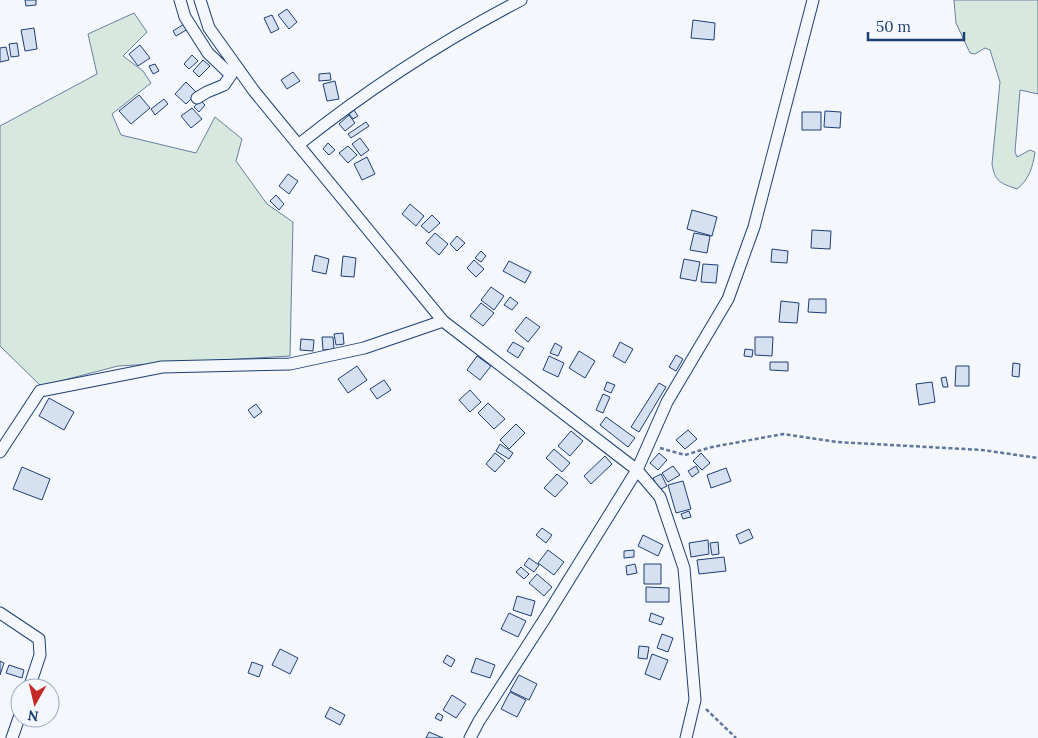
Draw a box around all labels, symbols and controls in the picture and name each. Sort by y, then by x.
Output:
scale bar [868,10,964,42]
text: 50 m [876,17,911,36]
north arrow [10,678,60,728]
text: N [26,706,40,726]

